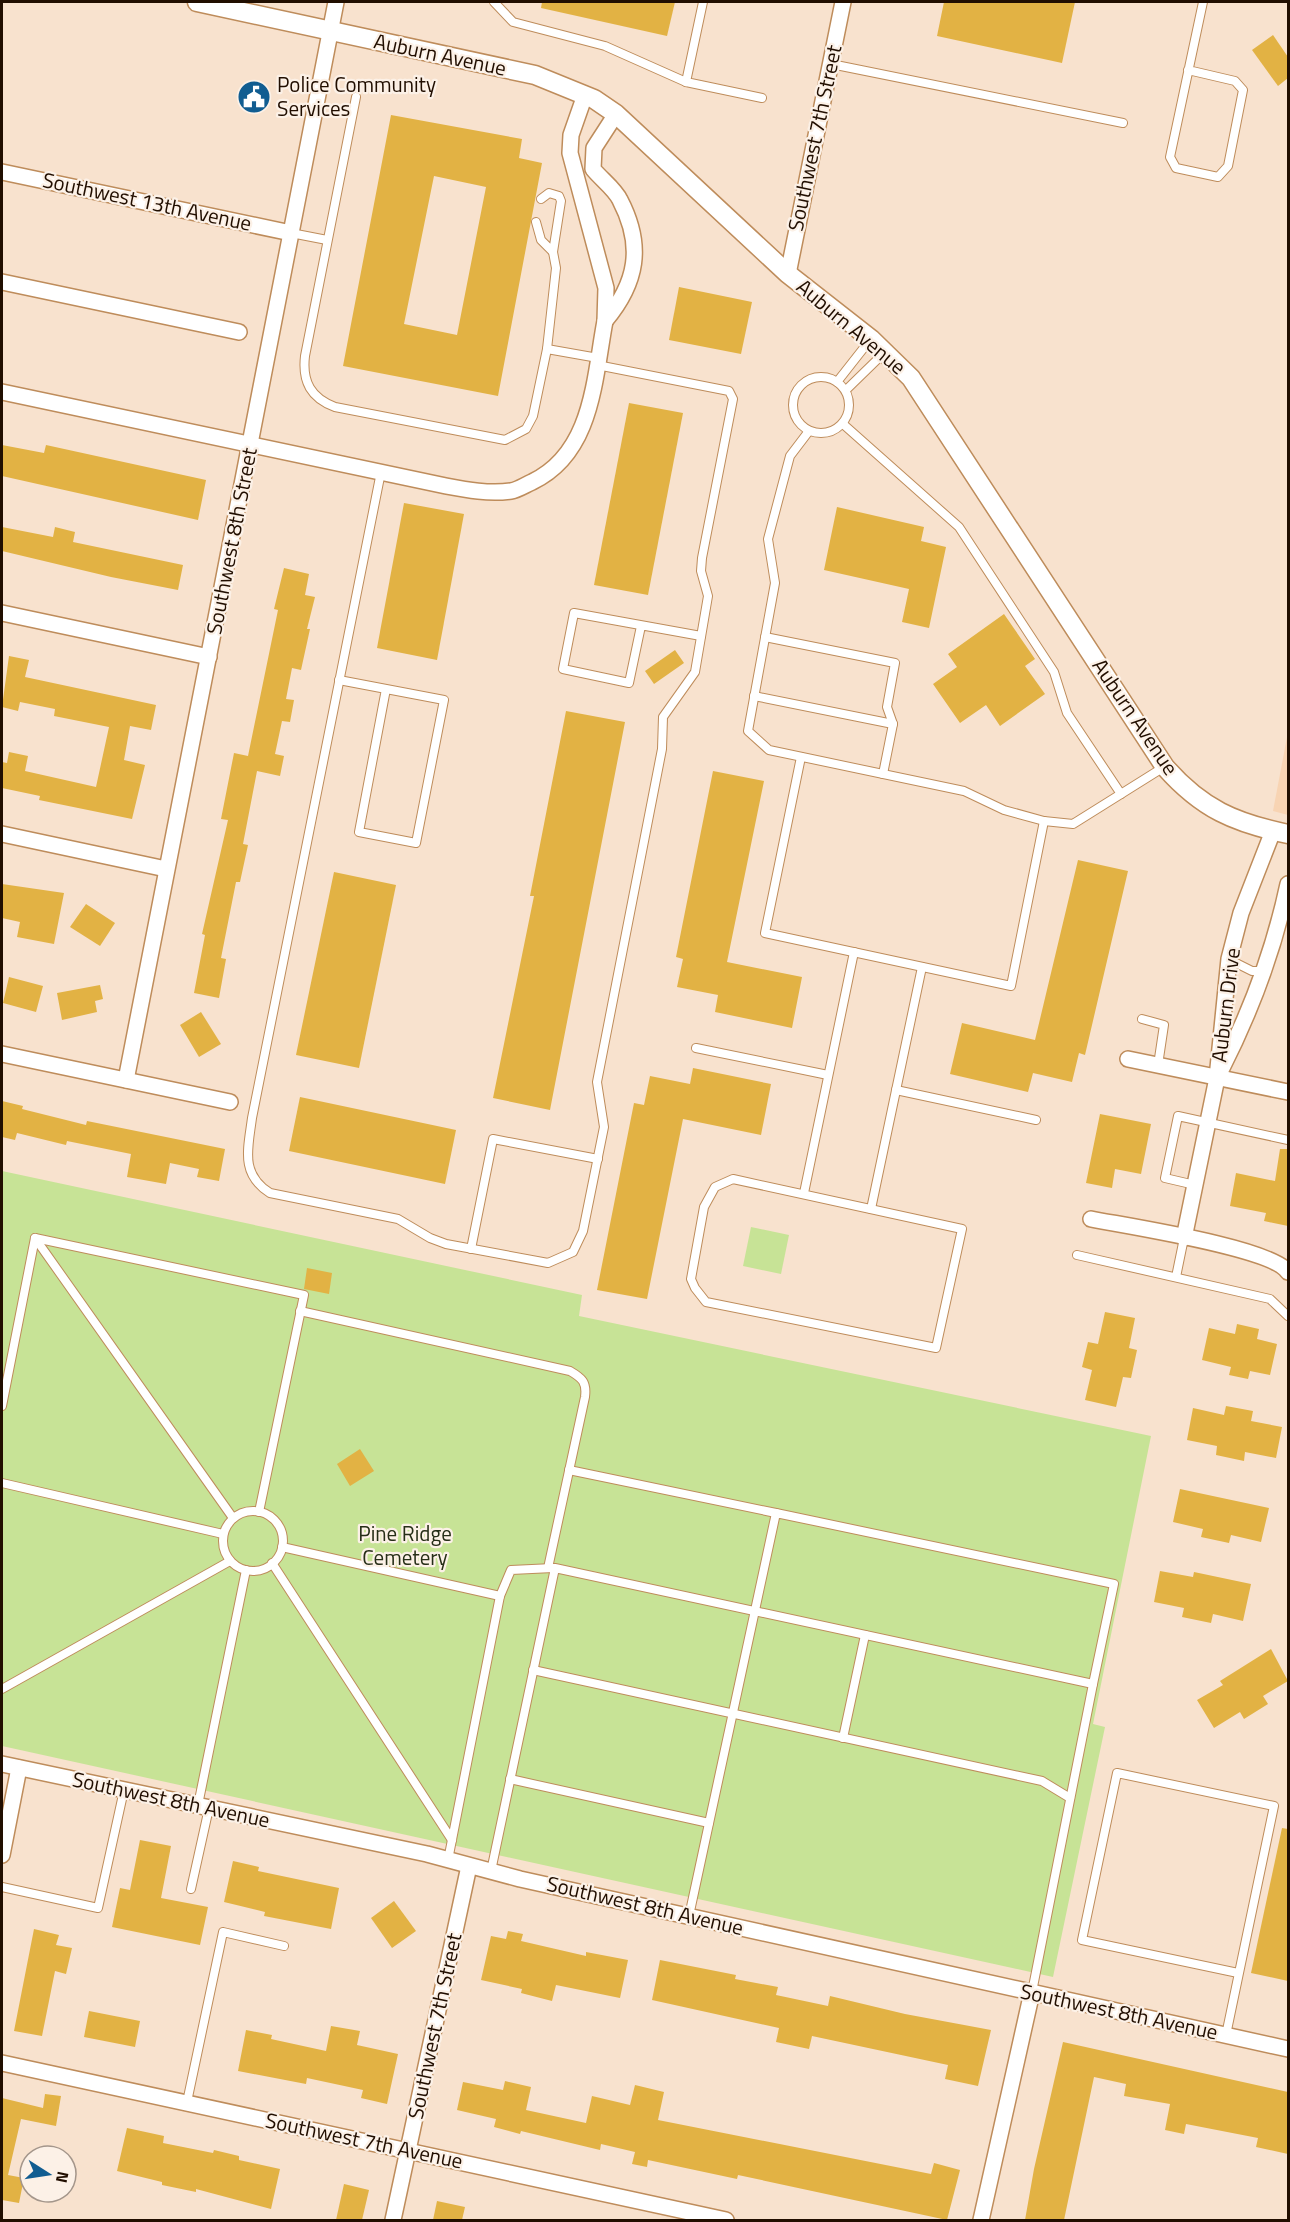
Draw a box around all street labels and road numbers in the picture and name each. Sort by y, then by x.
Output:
street label: Auburn Avenue [371,24,509,84]
street label: Southwest 7th Street [779,41,850,234]
street label: Southwest 13th Avenue [40,163,255,239]
street label: Auburn Avenue [790,271,914,382]
street label: Southwest 8th Street [197,444,265,637]
street label: Auburn Avenue [1085,652,1187,781]
street label: Auburn Drive [1202,946,1248,1064]
street label: Southwest 8th Avenue [70,1762,273,1836]
street label: Southwest 8th Avenue [544,1867,747,1943]
street label: Southwest 7th Street [399,1929,470,2122]
street label: Southwest 8th Avenue [1018,1974,1221,2048]
street label: Southwest 7th Avenue [263,2103,466,2177]

